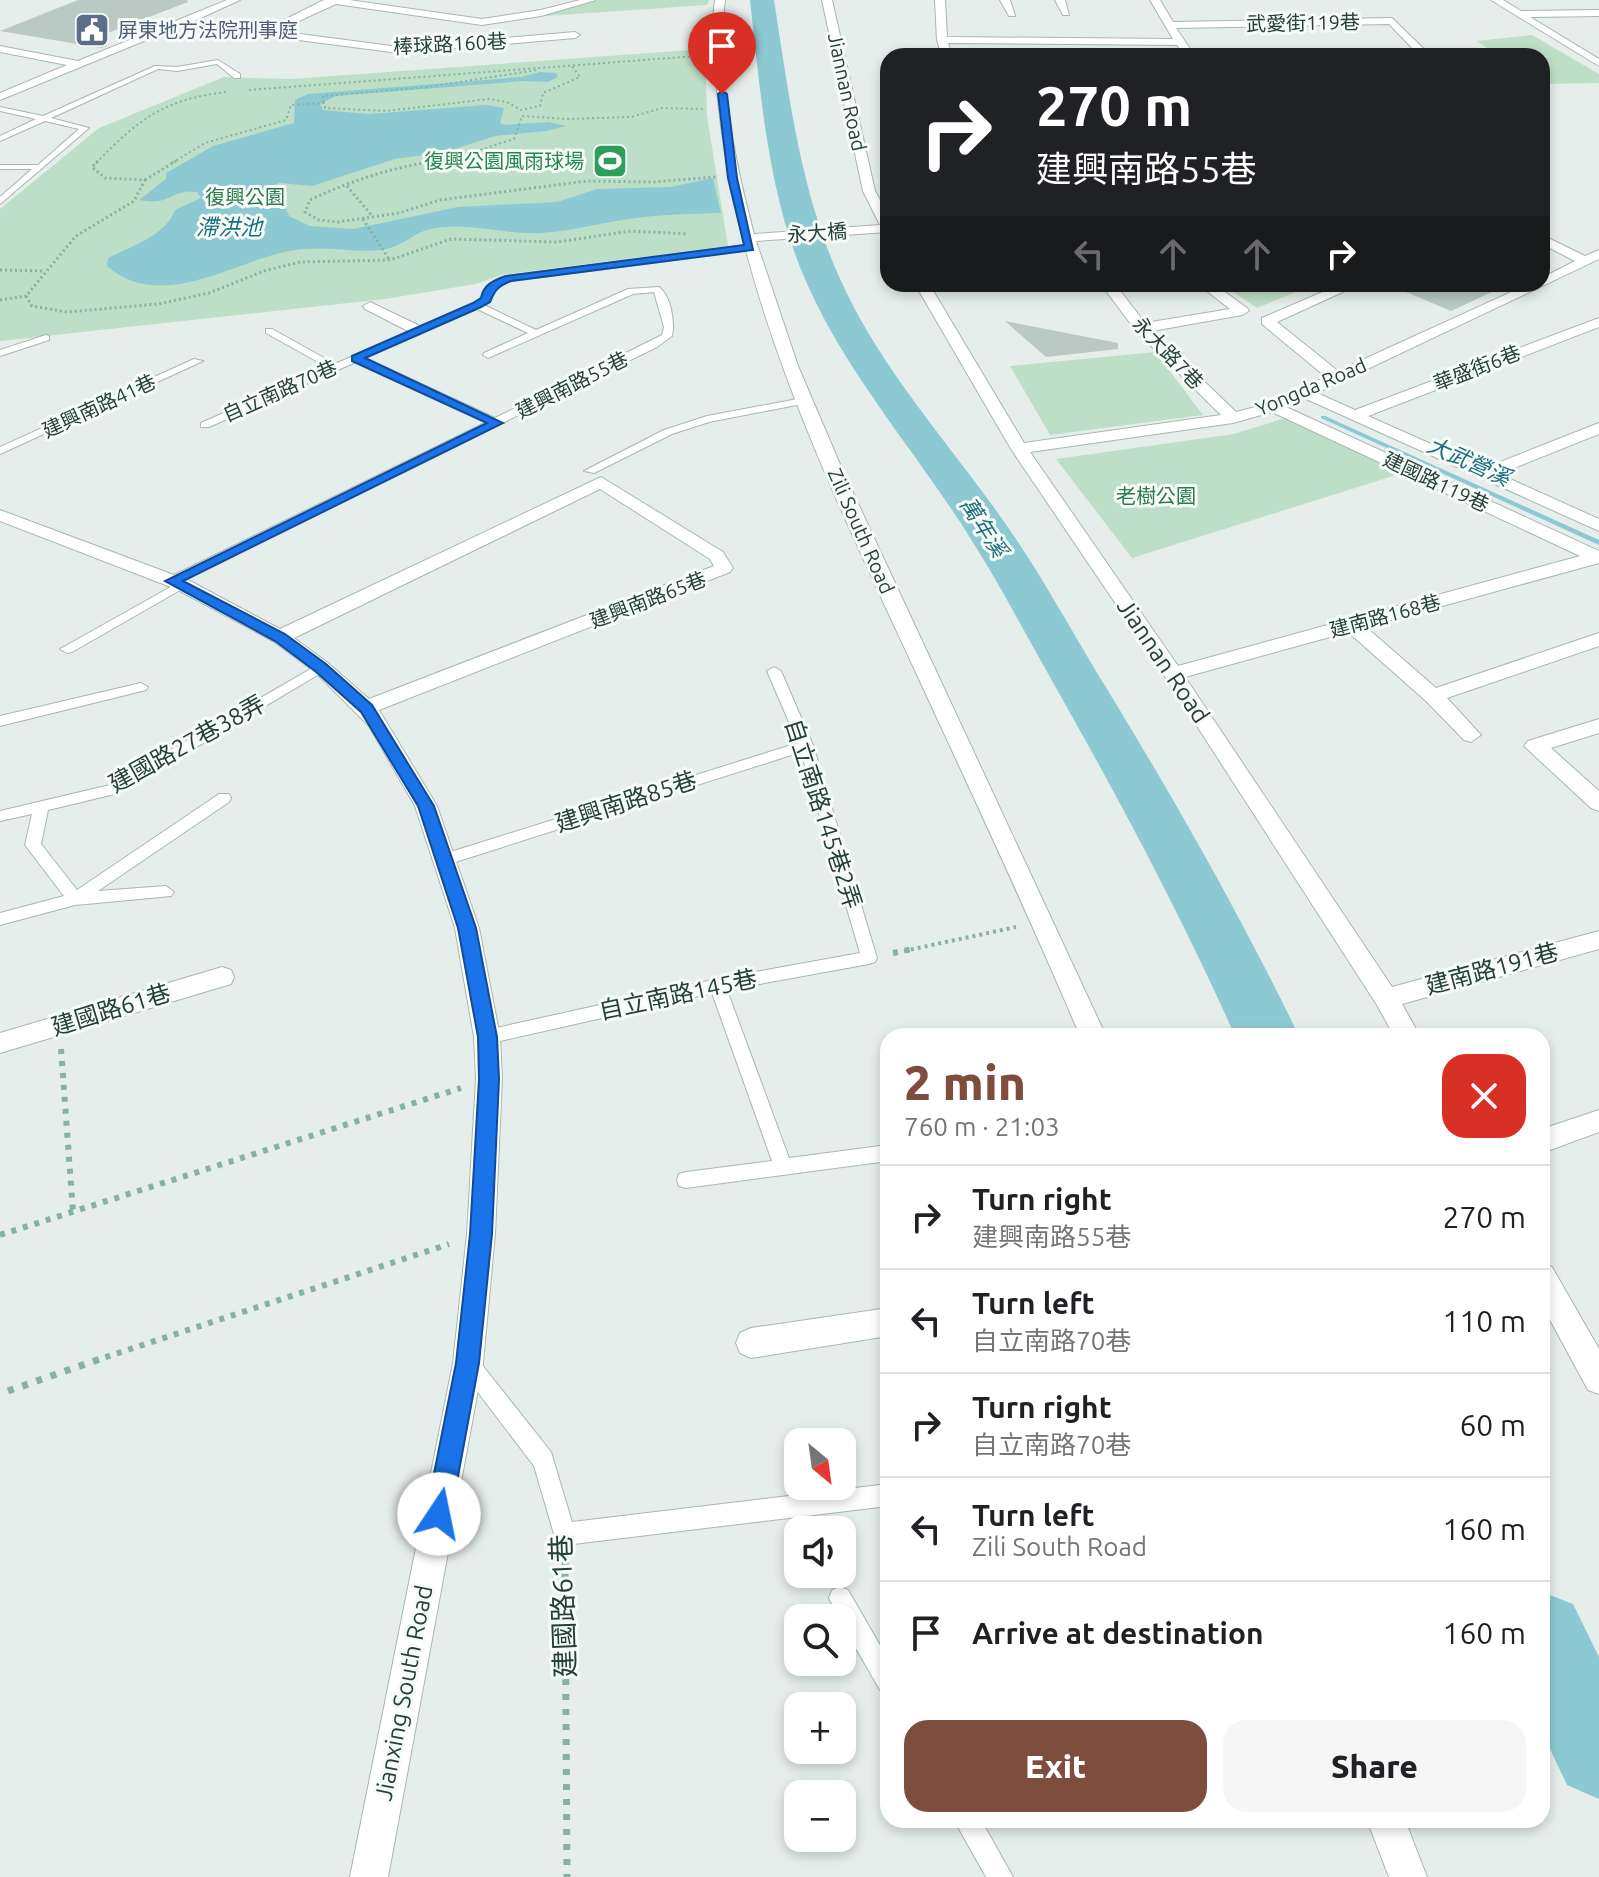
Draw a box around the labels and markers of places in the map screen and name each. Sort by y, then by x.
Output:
public building icon: 屏東地方法院刑事庭 [73,11,111,49]
pin [688,12,756,94]
place label: 屏東地方法院刑事庭 [118,18,298,41]
sports icon: 復興公園風雨球場 [591,142,629,180]
place label: 復興公園風雨球場 [424,149,584,172]

